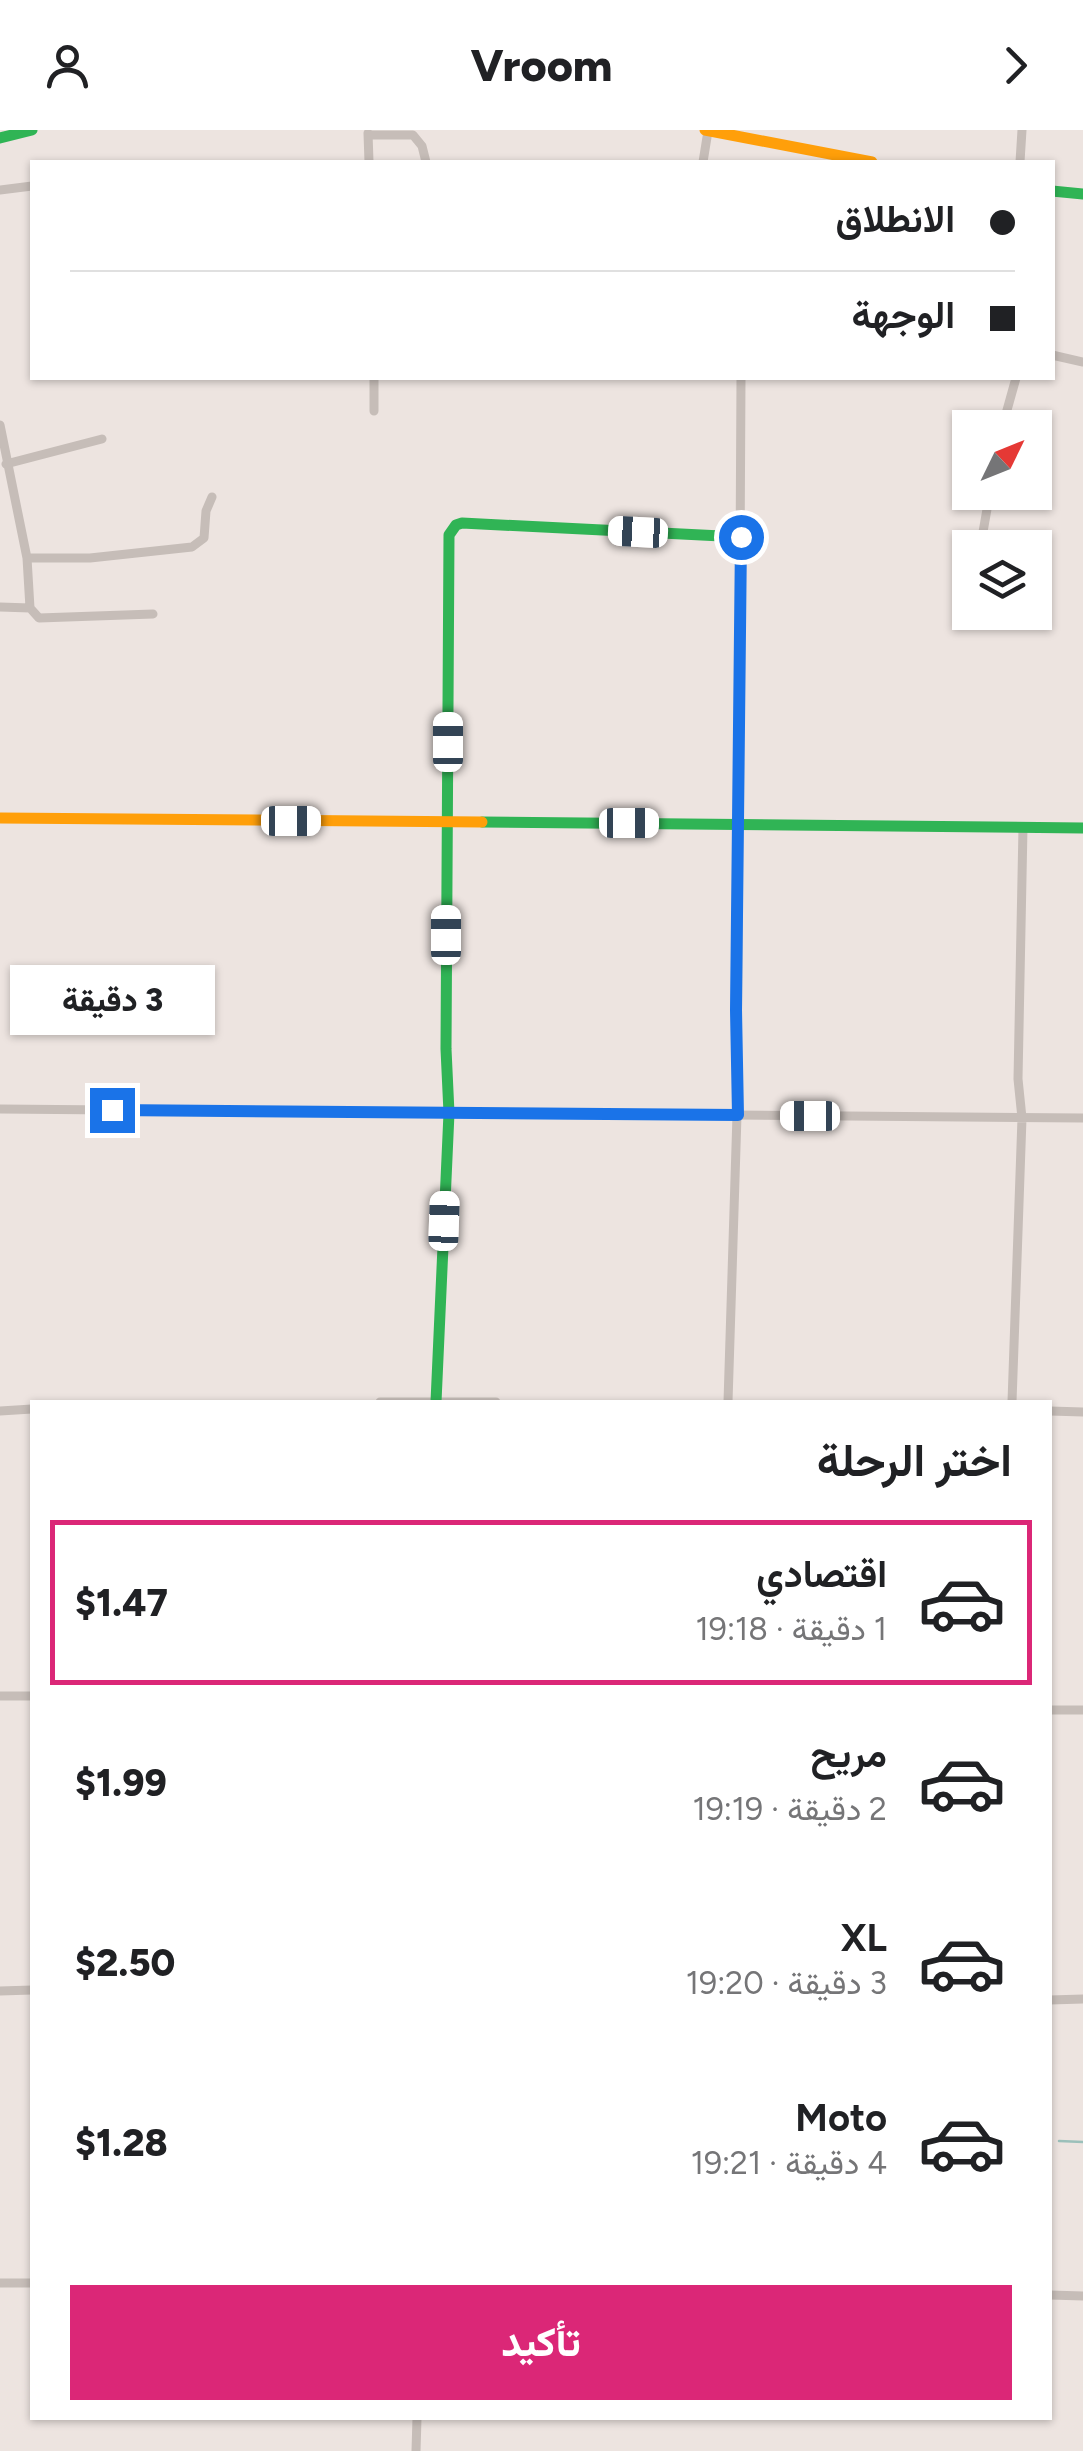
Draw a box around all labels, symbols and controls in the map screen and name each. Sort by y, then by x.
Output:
icon: person [40,38,95,93]
text: Vroom [471,38,613,92]
icon: forward [988,38,1043,93]
text: الانطلاق [836,196,955,242]
text: الوجهة [852,292,955,338]
north arrow [952,410,1052,510]
map controls [952,410,1052,630]
car [607,515,669,549]
route start [719,515,764,560]
button: layers [952,530,1052,630]
car [433,712,463,772]
car [261,806,321,836]
car [599,808,659,838]
car [431,905,461,965]
callout: 3 دقيقة [9,965,214,1035]
text: 3 دقيقة [62,981,163,1019]
route end [90,1088,135,1133]
car [780,1101,840,1131]
car [428,1190,460,1252]
text: اختر الرحلة [817,1433,1012,1487]
text: اقتصادي [756,1551,887,1597]
icon: car [917,1558,1007,1648]
text: $1.47 [75,1580,168,1626]
text: 1 دقيقة · 19:18 [696,1610,887,1648]
text: مريح [811,1731,887,1777]
icon: car [917,1738,1007,1828]
text: $1.99 [75,1760,167,1806]
text: 2 دقيقة · 19:19 [692,1790,887,1828]
text: XL [841,1915,887,1961]
icon: car [917,1918,1007,2008]
text: $2.50 [75,1940,175,1986]
text: 3 دقيقة · 19:20 [686,1964,887,2002]
text: Moto [795,2095,887,2141]
icon: car [917,2098,1007,2188]
text: $1.28 [75,2120,168,2166]
text: 4 دقيقة · 19:21 [691,2144,887,2182]
button: تأكيد [70,2285,1012,2400]

